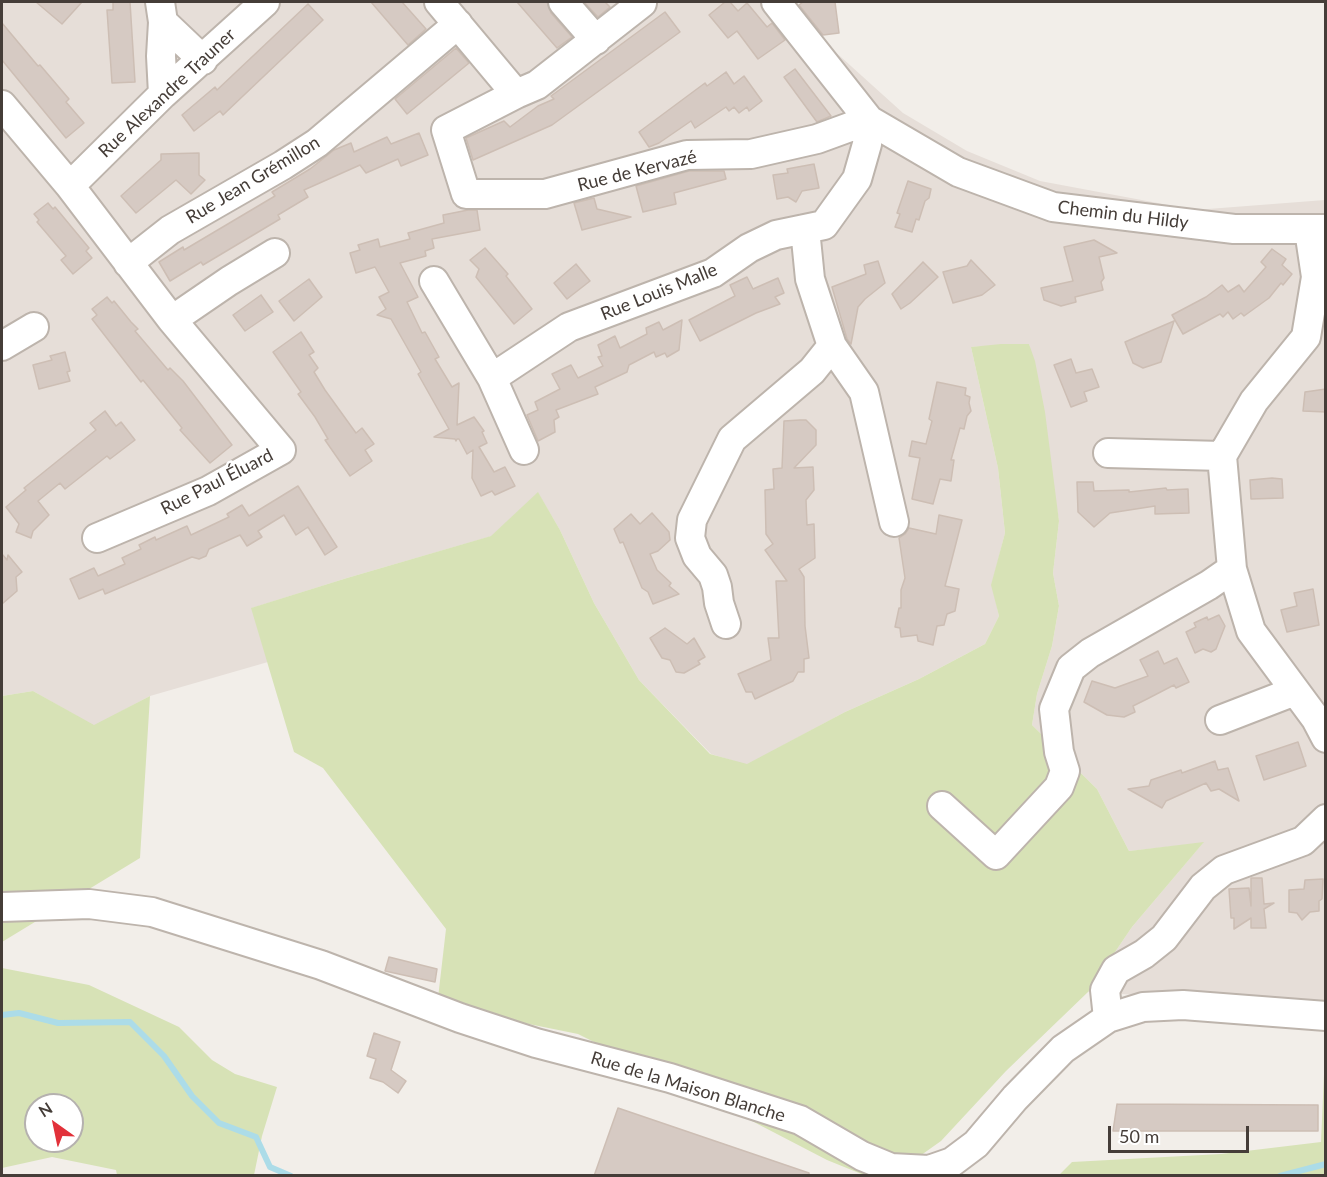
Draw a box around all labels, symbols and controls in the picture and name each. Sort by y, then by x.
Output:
street label: Rue Alexandre Trauner [94,24,240,162]
street label: Rue Jean Grémillon [182,132,324,228]
street label: Rue de Kervazé [575,146,699,196]
street label: Chemin du Hildy [1056,196,1190,234]
street label: Rue Louis Malle [597,259,721,325]
street label: Rue Paul Éluard [157,444,277,520]
street label: Rue de la Maison Blanche [588,1047,788,1127]
north arrow [24,1093,84,1153]
text: N [35,1098,55,1120]
scale bar [1111,1114,1252,1152]
text: 50 m [1119,1125,1159,1147]

